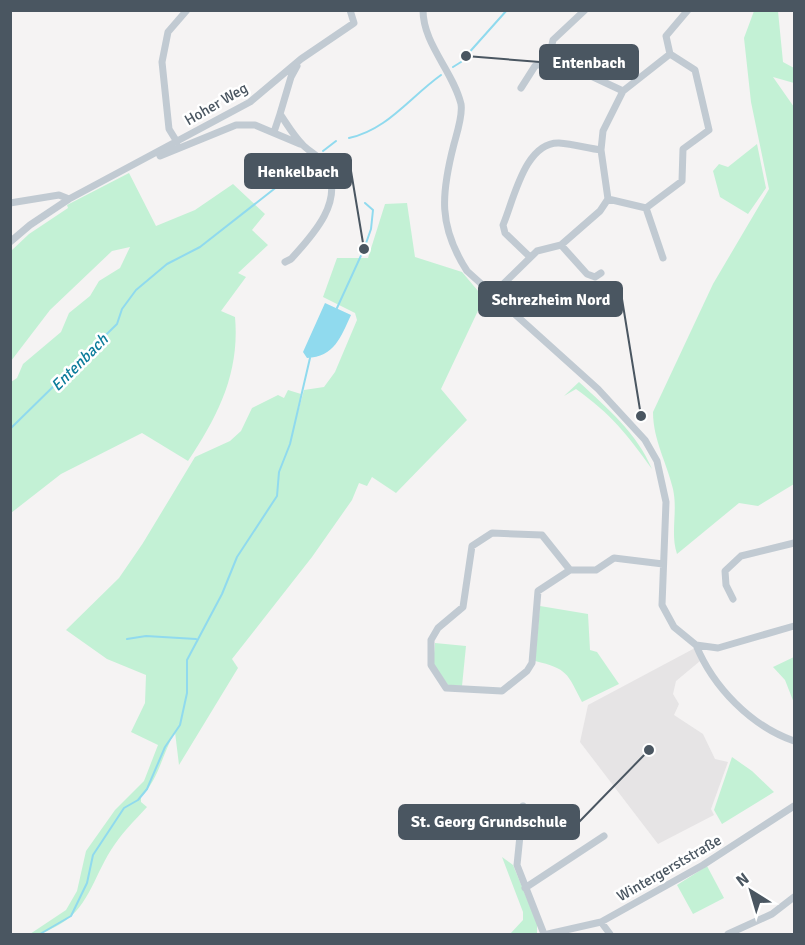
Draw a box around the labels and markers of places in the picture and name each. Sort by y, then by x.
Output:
callout: Entenbach [540,45,638,79]
callout: Henkelbach [245,154,351,188]
callout: Schrezheim Nord [479,282,622,316]
callout: St. Georg Grundschule [399,805,579,839]

